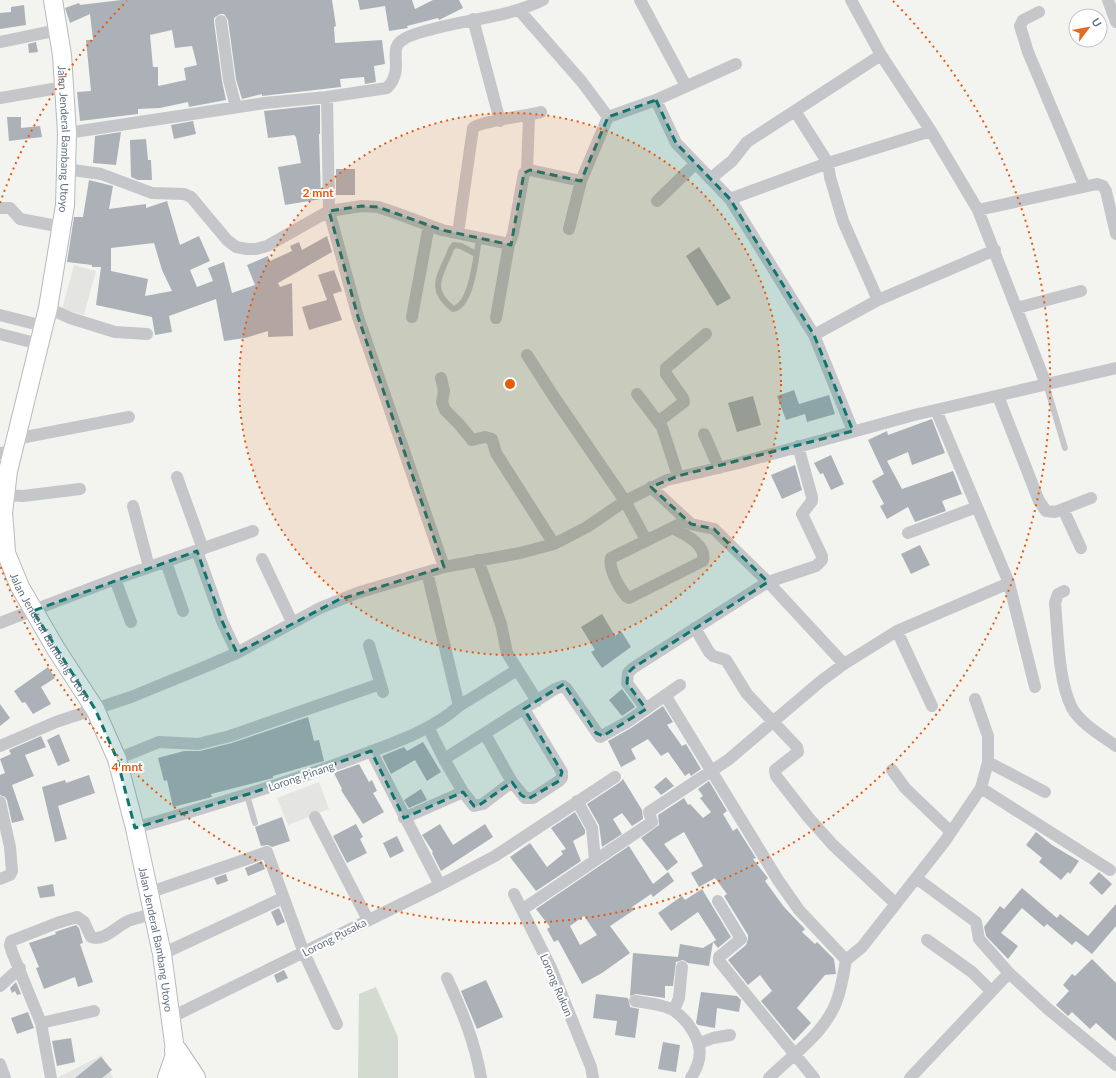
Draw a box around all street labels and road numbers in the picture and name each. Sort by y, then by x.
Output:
street label: Jalan Jenderal Bambang Utoyo [56,65,74,214]
street label: Jalan Jenderal Bambang Utoyo [8,571,95,703]
street label: Lorong Pinang [266,759,336,793]
street label: Jalan Jenderal Bambang Utoyo [137,865,176,1013]
street label: Lorong Pusaka [300,915,368,959]
street label: Lorong Rukun [538,952,576,1018]

